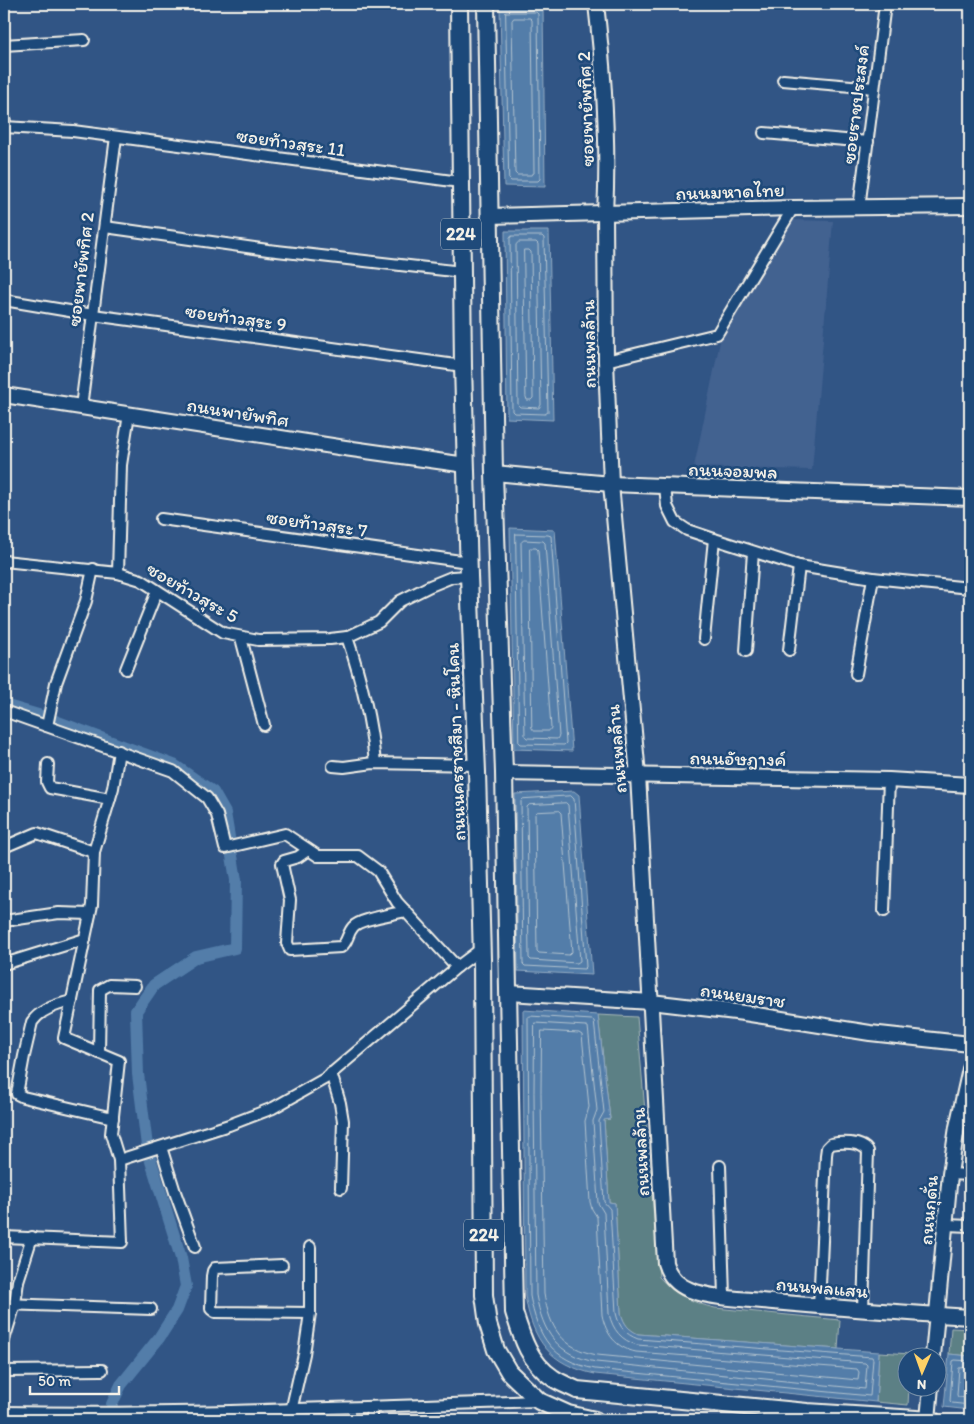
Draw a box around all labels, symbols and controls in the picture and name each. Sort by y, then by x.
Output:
street label: ซอยราชประสงค์ [837,43,874,165]
street label: ซอยพายัพทิศ 2 [572,51,599,167]
street label: ซอยท้าวสุระ 11 [235,123,347,163]
street label: ถนนมหาดไทย [675,178,785,205]
street label: ซอยพายัพทิศ 2 [62,211,99,328]
road number: 224 [441,218,481,250]
street label: ซอยท้าวสุระ 9 [184,299,288,337]
street label: ถนนพลล้าน [576,299,601,389]
street label: ถนนพายัพทิศ [185,393,291,432]
street label: ถนนจอมพล [688,457,778,484]
street label: ซอยท้าวสุระ 7 [265,505,369,543]
street label: ซอยท้าวสุระ 5 [142,557,243,629]
street label: ถนนนครราชสีมา - หินโคน [441,643,470,841]
street label: ถนนพลล้าน [601,704,632,794]
street label: ถนนอัษฎางค์ [689,746,787,771]
street label: ถนนยมราช [699,978,787,1013]
street label: ถนนพลล้าน [627,1107,654,1197]
street label: ถนนกุดั่น [914,1174,944,1246]
road number: 224 [464,1220,504,1250]
street label: ถนนพลแสน [775,1272,869,1303]
north arrow [896,1346,946,1396]
scale bar [30,1364,119,1396]
text: 50 m [38,1372,71,1390]
text: N [917,1376,927,1393]

